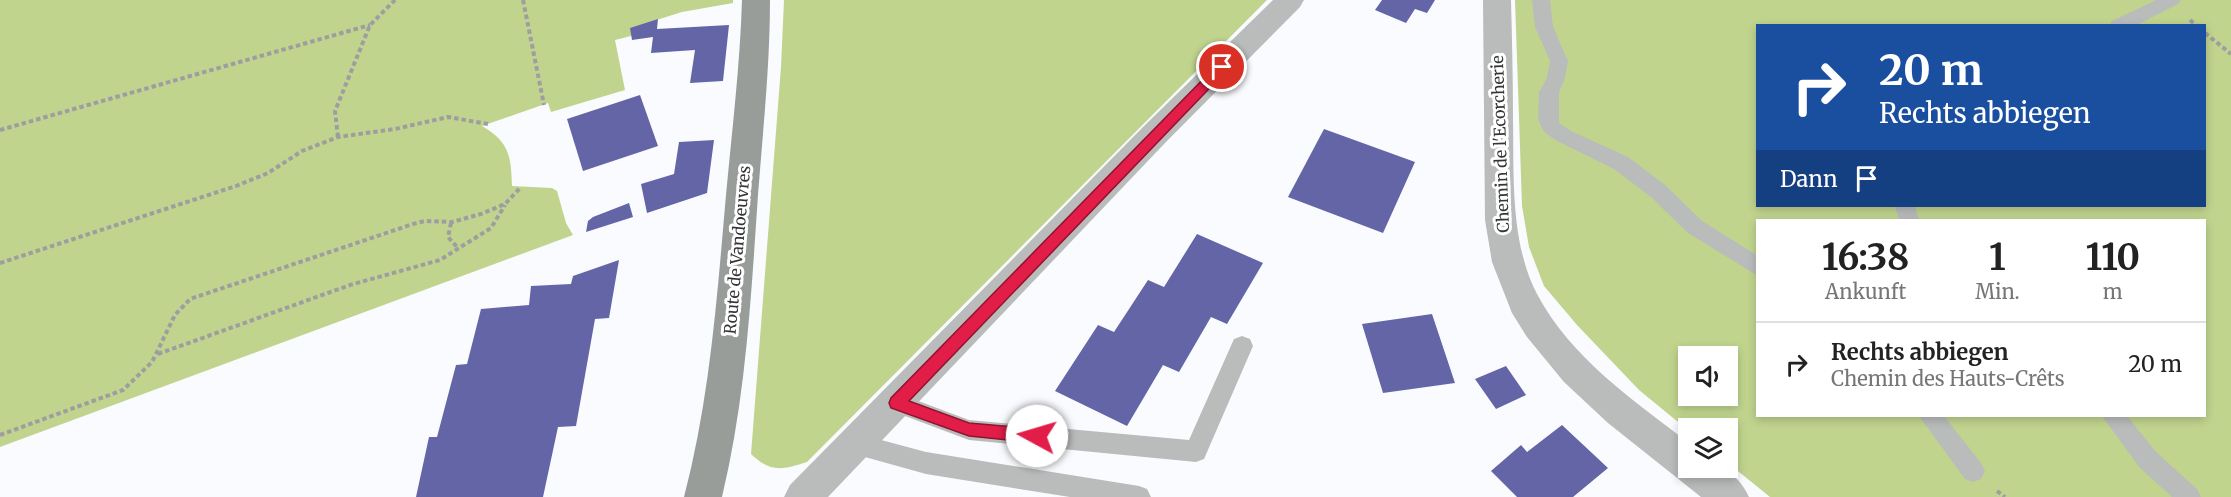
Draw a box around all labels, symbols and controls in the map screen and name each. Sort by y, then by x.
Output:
pin [1196,41,1247,92]
text: 20 m [1879,44,1983,96]
icon: right [1780,48,1858,126]
icon: arrive [1205,50,1238,83]
street label: Chemin de l'Ecorcherie [1487,55,1513,233]
text: Rechts abbiegen [1879,96,2091,130]
icon: arrive [1850,162,1883,195]
street label: Route de Vandoeuvres [720,165,754,335]
text: Dann [1780,165,1838,193]
text: 16:38 [1822,235,1909,280]
text: 1 [1989,235,2006,280]
text: 110 [2085,235,2140,280]
text: Ankunft [1825,279,1906,304]
text: Min. [1975,279,2020,304]
text: m [2103,279,2123,304]
text: Rechts abbiegen [1831,338,2008,366]
map controls [1678,346,1738,478]
button: sound [1678,346,1738,406]
icon: right [1780,348,1813,381]
text: 20 m [2128,350,2182,378]
text: Chemin des Hauts-Crêts [1831,366,2065,391]
position arrow [1005,404,1069,468]
button: layers [1678,418,1738,478]

